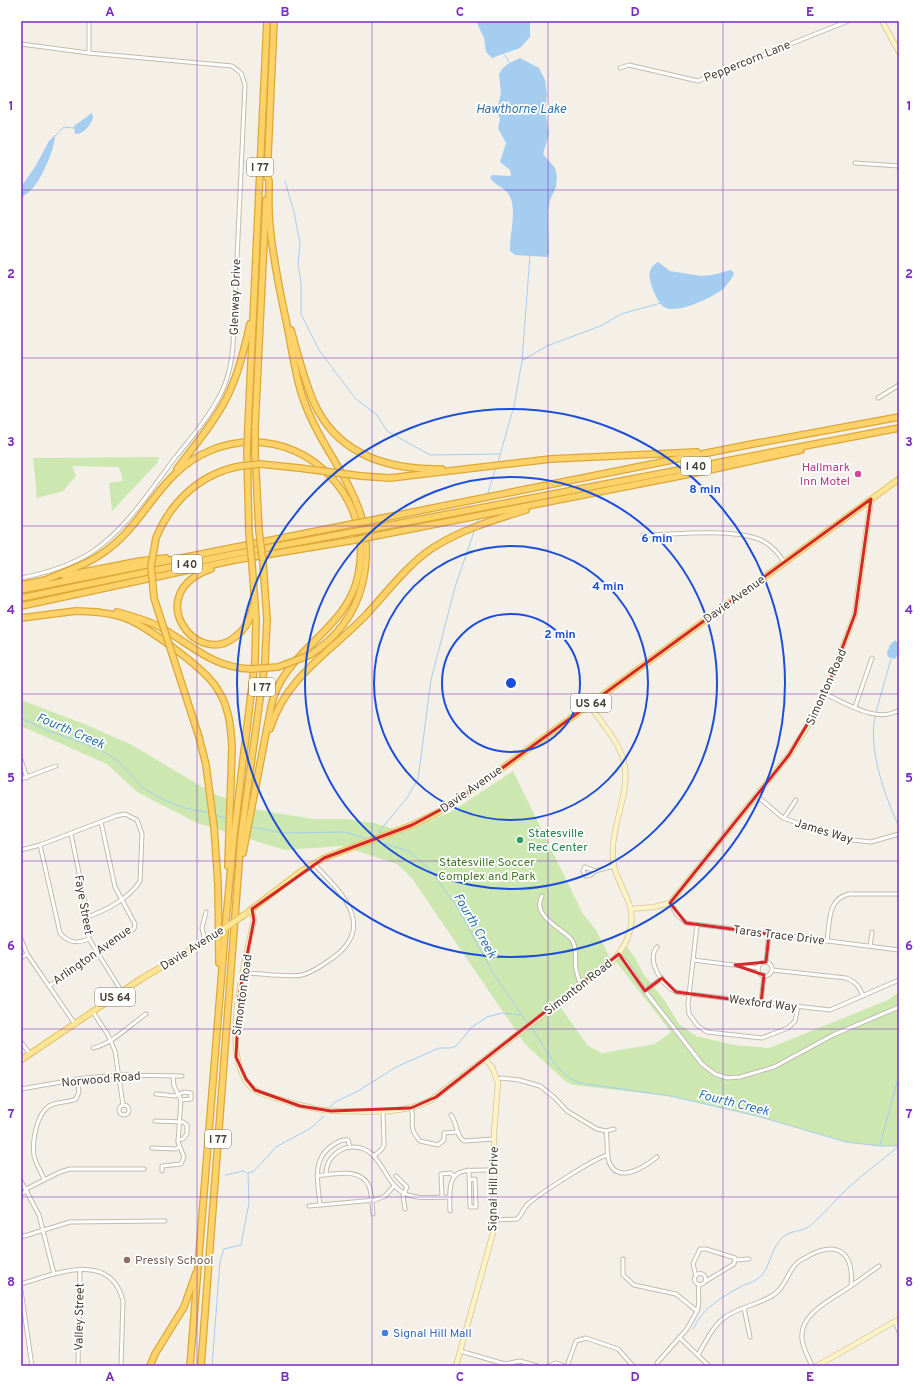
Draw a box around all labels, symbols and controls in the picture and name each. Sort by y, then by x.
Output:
text: A [105,5,115,21]
text: B [281,5,290,21]
text: C [456,5,464,21]
text: D [630,5,640,21]
text: E [806,5,814,21]
street label: Peppercorn Lane [702,37,793,87]
text: 1 [8,99,14,115]
text: 1 [906,99,912,115]
water label: Hawthorne Lake [476,102,567,118]
road number: I 77 [247,158,273,176]
street label: Glenway Drive [227,258,245,336]
text: 2 [7,267,15,283]
text: 2 [905,267,913,283]
text: 3 [7,435,15,451]
text: 3 [905,435,913,451]
road number: I 40 [681,457,711,475]
place label: Hallmark Inn Motel [800,460,850,490]
marker: Hallmark Inn Motel [853,469,863,479]
text: 8 min [689,482,721,498]
text: 6 min [641,531,673,547]
road number: I 40 [172,555,202,573]
street label: Davie Avenue [701,572,769,628]
text: 4 min [592,579,624,595]
text: 4 [7,603,15,619]
text: 4 [905,603,913,619]
text: 2 min [544,627,576,643]
street label: Simonton Road [803,647,851,728]
centre of rings [504,676,518,690]
road number: I 77 [249,678,275,696]
road number: US 64 [571,694,611,712]
water label: Fourth Creek [34,710,107,753]
street label: Davie Avenue [437,763,506,817]
text: 5 [7,771,15,787]
text: 5 [905,771,913,787]
street label: James Way [793,815,855,848]
place label: Statesville Rec Center [528,826,588,856]
marker: Statesville Rec Center [515,835,525,845]
park label: Statesville Soccer Complex and Park [438,855,536,885]
street label: Faye Street [70,874,96,936]
water label: Fourth Creek [449,891,499,962]
street label: Taras Trace Drive [732,922,826,950]
street label: Arlington Avenue [50,923,135,989]
street label: Davie Avenue [158,923,227,975]
text: 6 [7,939,15,955]
text: 6 [905,939,913,955]
street label: Simonton Road [229,953,257,1037]
street label: Simonton Road [541,956,616,1019]
road number: US 64 [95,988,135,1006]
street label: Wexford Way [728,992,798,1016]
street label: Norwood Road [61,1069,141,1091]
water label: Fourth Creek [697,1087,771,1121]
text: 7 [8,1107,15,1123]
text: 7 [906,1107,913,1123]
road number: I 77 [205,1130,231,1148]
street label: Signal Hill Drive [485,1146,503,1232]
place label: Pressly School [135,1253,213,1269]
marker: Pressly School [122,1255,132,1265]
text: 8 [7,1275,15,1291]
text: 8 [905,1275,913,1291]
street label: Valley Street [71,1283,89,1351]
place label: Signal Hill Mall [393,1326,472,1342]
marker: Signal Hill Mall [380,1328,390,1338]
text: A [105,1370,115,1386]
text: B [281,1370,290,1386]
text: C [456,1370,464,1386]
text: D [630,1370,640,1386]
text: E [806,1370,814,1386]

